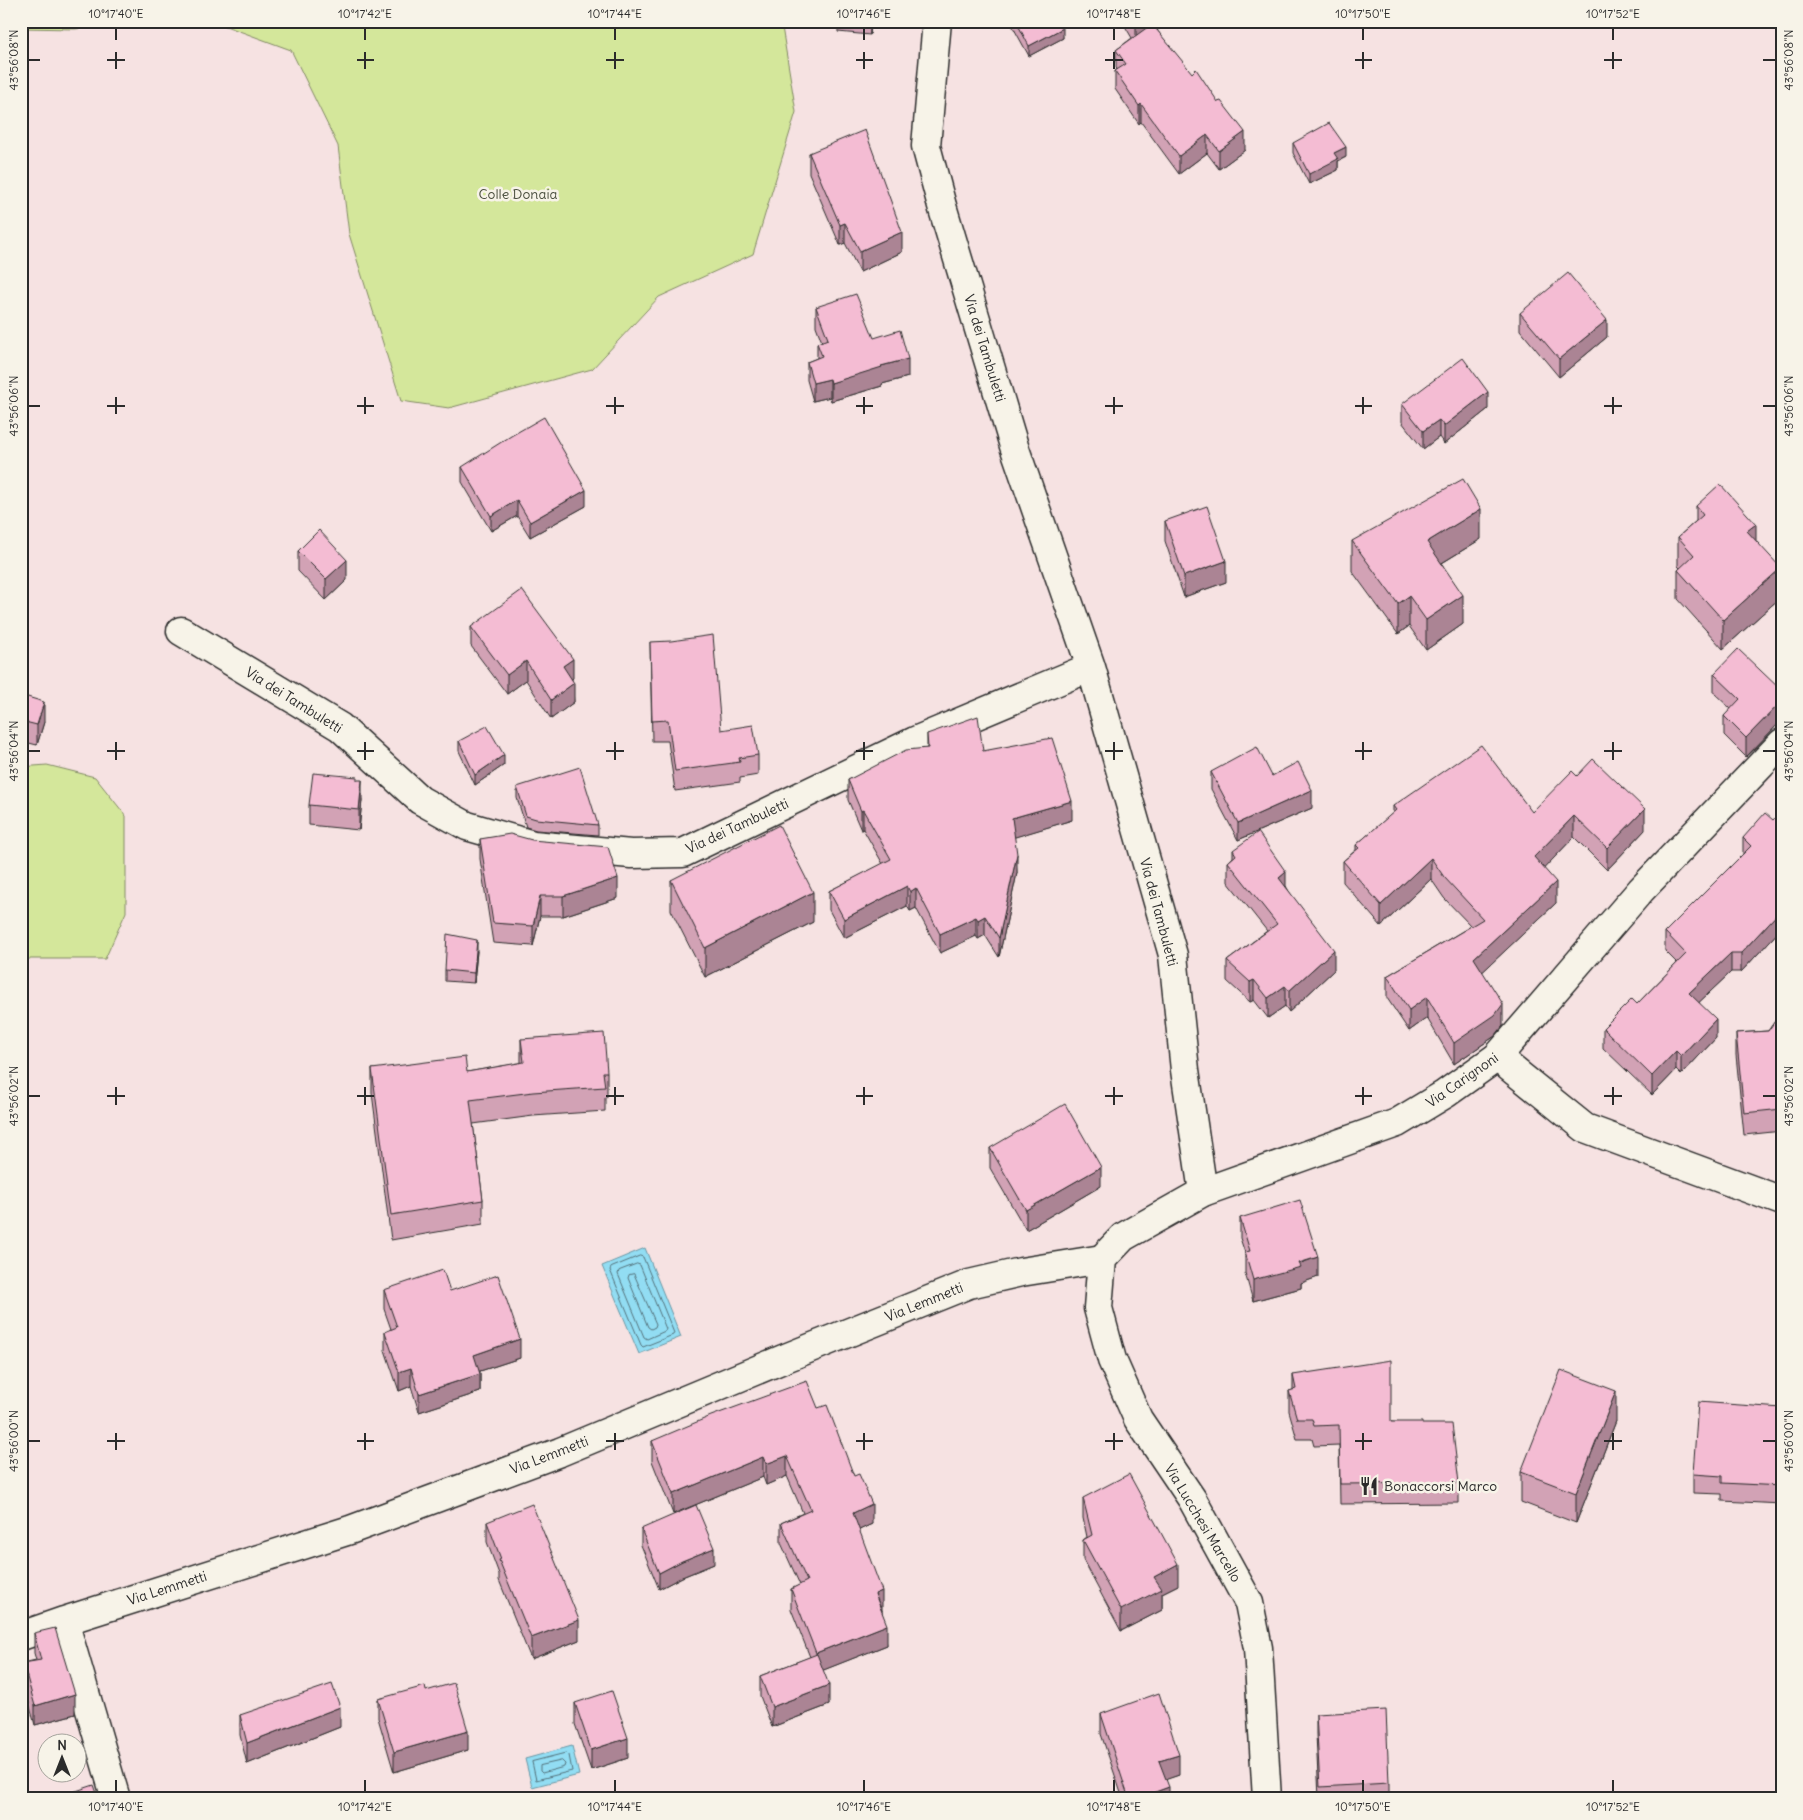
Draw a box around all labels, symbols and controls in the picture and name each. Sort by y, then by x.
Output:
text: 10°17'40"E [88,6,144,21]
text: 10°17'42"E [338,6,392,21]
text: 10°17'44"E [588,6,642,21]
text: 10°17'46"E [837,6,891,21]
text: 10°17'48"E [1087,6,1141,21]
text: 10°17'50"E [1335,6,1391,21]
text: 10°17'52"E [1586,6,1640,21]
text: 43°56'08"N [6,29,21,91]
text: 43°56'08"N [1781,29,1796,91]
park label: Colle Donaia [478,185,558,203]
street label: Via dei Tambuletti [960,292,1010,404]
text: 43°56'06"N [6,375,21,437]
text: 43°56'06"N [1781,375,1796,437]
street label: Via dei Tambuletti [242,663,346,737]
text: 43°56'04"N [6,720,21,782]
text: 43°56'04"N [1781,720,1796,782]
street label: Via dei Tambuletti [683,794,791,858]
street label: Via dei Tambuletti [1136,856,1182,968]
street label: Via Carignoni [1422,1048,1502,1112]
text: 43°56'02"N [6,1066,21,1126]
text: 43°56'02"N [1781,1066,1796,1126]
street label: Via Lemmetti [882,1278,966,1326]
text: 43°56'00"N [6,1410,21,1472]
text: 43°56'00"N [1781,1410,1796,1472]
street label: Via Lemmetti [507,1432,591,1478]
street label: Via Lucchesi Marcello [1161,1461,1245,1585]
restaurant icon: Bonaccorsi Marco [1358,1475,1380,1497]
place label: Bonaccorsi Marco [1384,1477,1497,1495]
street label: Via Lemmetti [125,1567,209,1609]
north arrow [38,1732,88,1782]
text: N [57,1736,67,1754]
text: 10°17'40"E [88,1799,144,1814]
text: 10°17'42"E [338,1799,392,1814]
text: 10°17'44"E [588,1799,642,1814]
text: 10°17'46"E [837,1799,891,1814]
text: 10°17'48"E [1087,1799,1141,1814]
text: 10°17'50"E [1335,1799,1391,1814]
text: 10°17'52"E [1586,1799,1640,1814]

